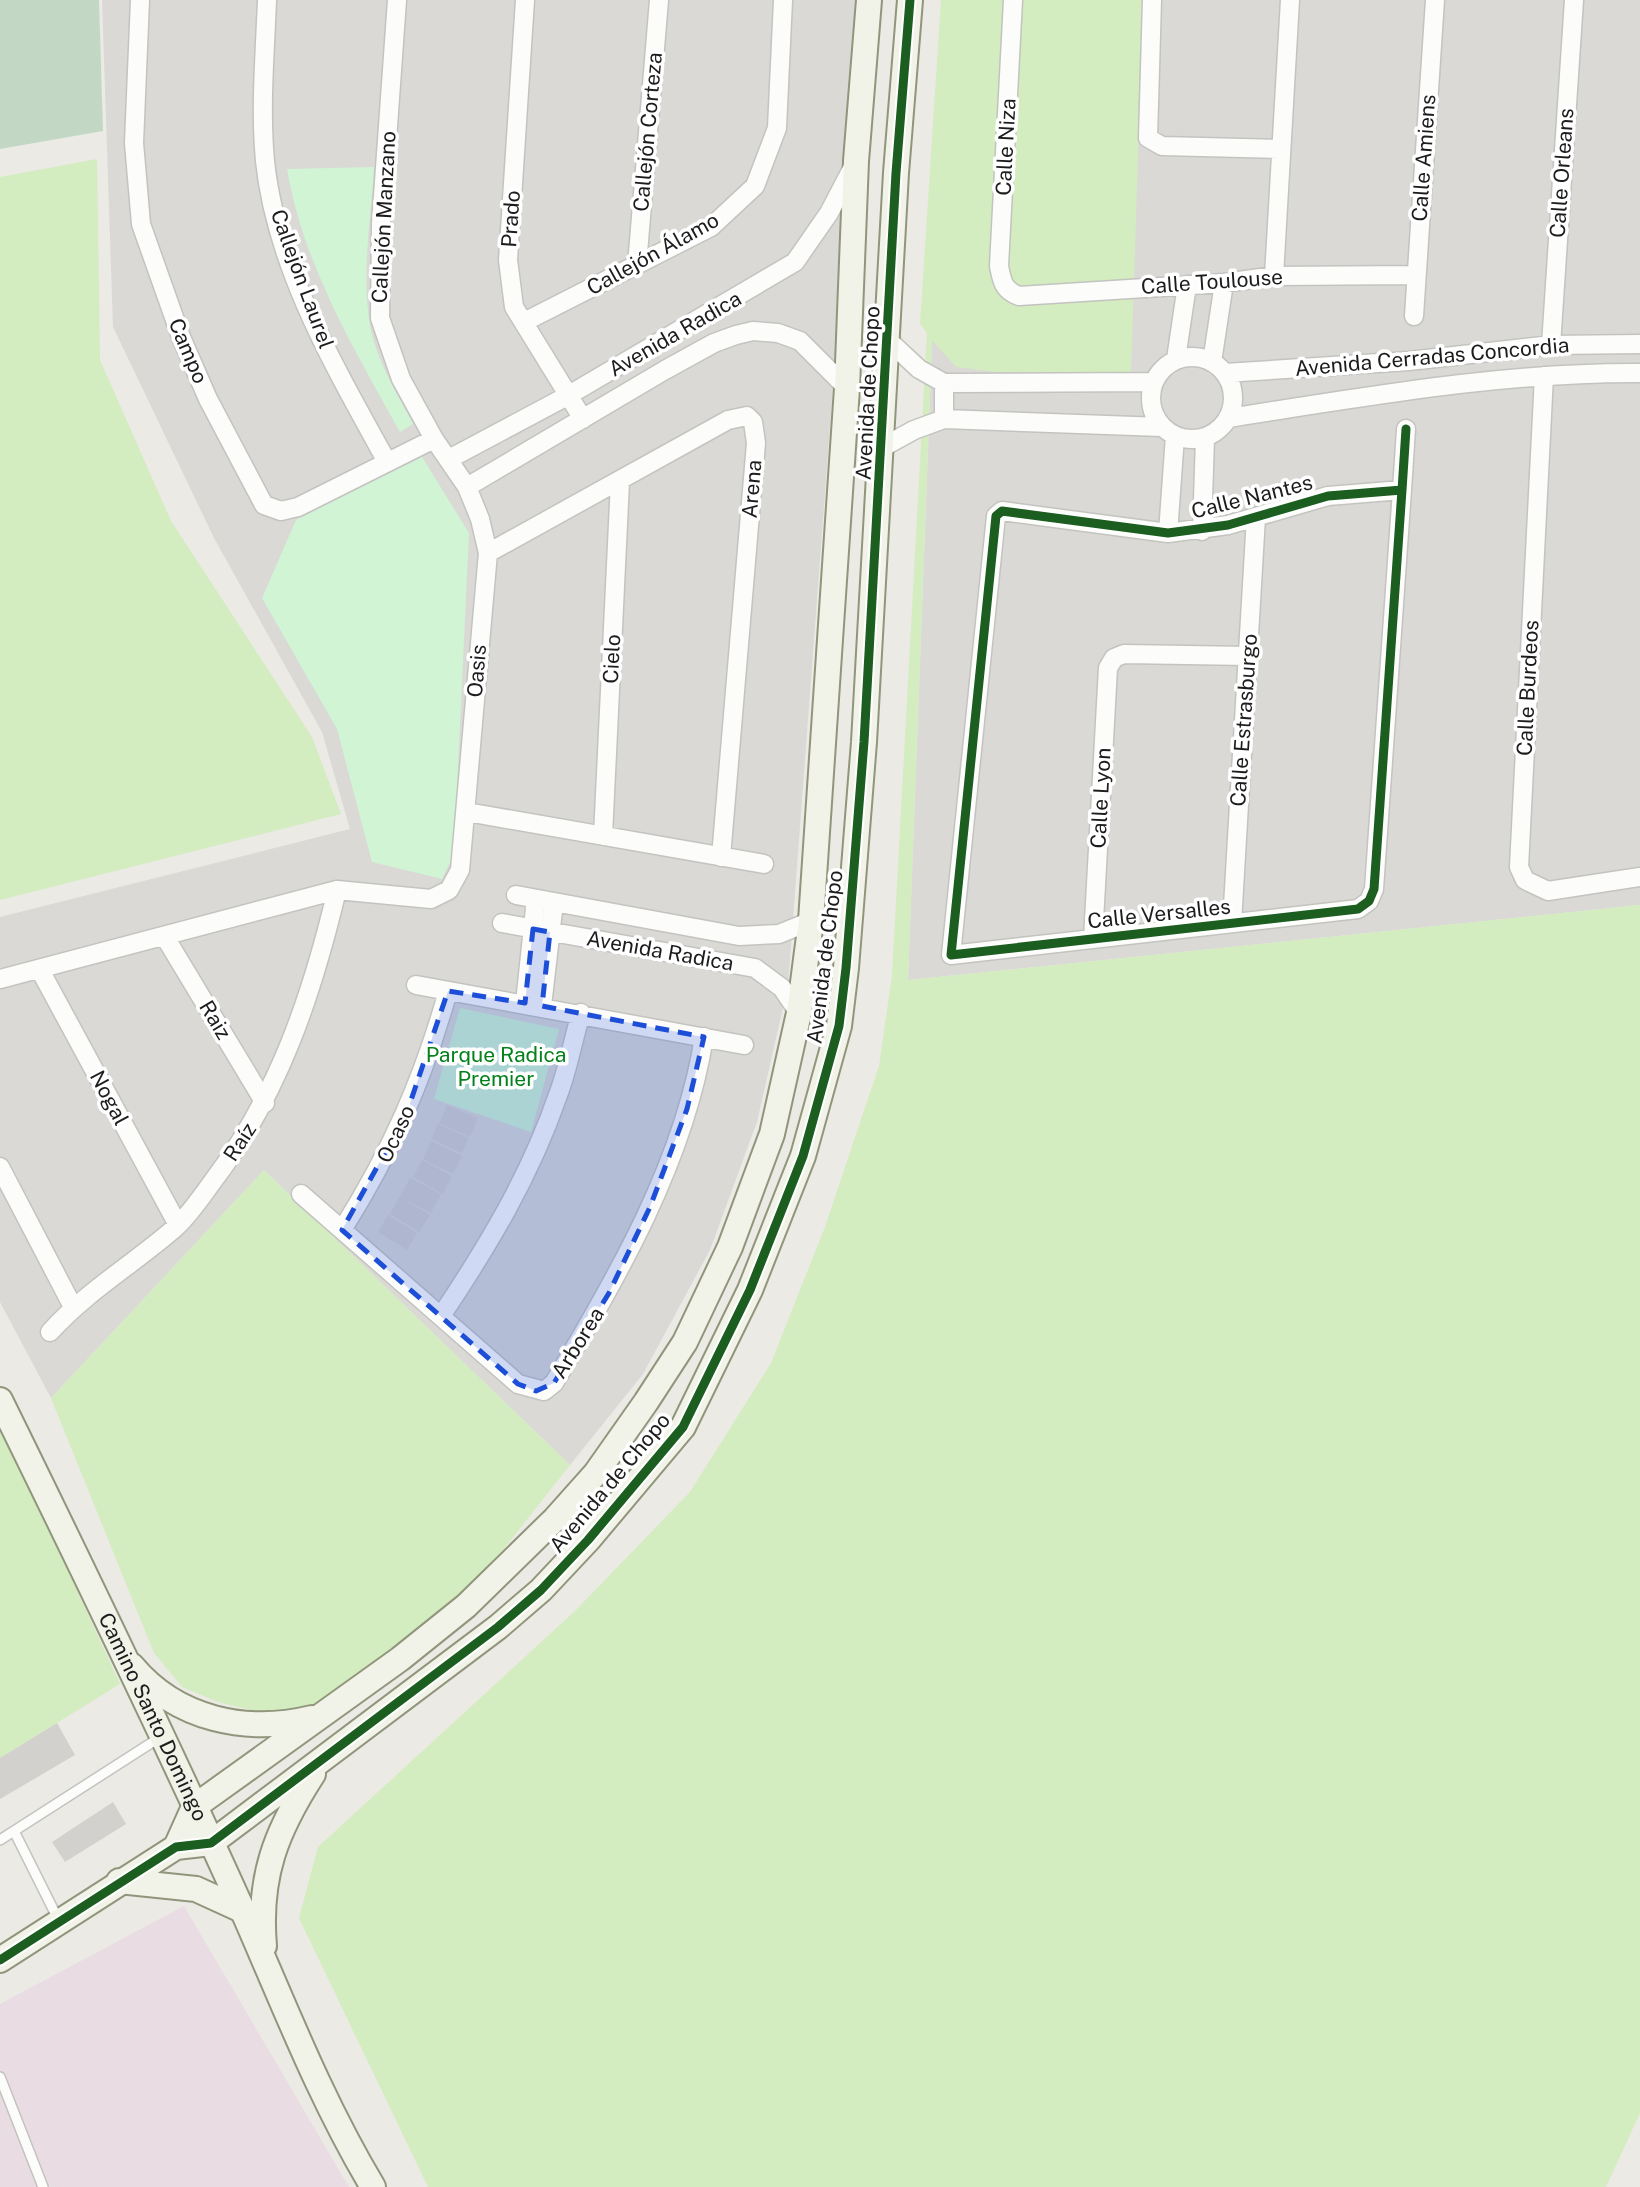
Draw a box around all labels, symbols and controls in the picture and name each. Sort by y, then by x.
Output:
street label: Callejón Corteza [628,51,667,213]
street label: Calle Amiens [1407,94,1440,222]
street label: Calle Niza [990,98,1021,196]
street label: Calle Orleans [1544,107,1579,239]
street label: Callejón Manzano [367,130,400,304]
street label: Prado [496,190,525,248]
street label: Callejón Laurel [266,206,339,352]
street label: Callejón Álamo [582,207,723,300]
street label: Calle Toulouse [1140,264,1284,299]
street label: Avenida Radica [604,286,745,382]
street label: Avenida de Chopo [850,305,885,481]
street label: Campo [164,314,213,387]
street label: Avenida Cerradas Concordia [1294,332,1570,381]
street label: Arena [736,459,767,519]
street label: Calle Nantes [1189,469,1315,524]
street label: Calle Burdeos [1511,619,1544,757]
street label: Calle Estrasburgo [1225,633,1262,807]
street label: Cielo [598,634,625,684]
street label: Oasis [462,643,491,699]
street label: Calle Lyon [1085,747,1116,849]
street label: Avenida de Chopo [801,869,848,1045]
street label: Calle Versalles [1086,894,1232,933]
street label: Avenida Radica [585,925,736,976]
street label: Raiz [194,996,237,1044]
park label: Parque Radica Premier [426,1042,566,1091]
street label: Nogal [85,1066,134,1129]
street label: Ocaso [371,1101,420,1167]
street label: Raíz [218,1118,261,1166]
street label: Arborea [546,1303,609,1383]
street label: Avenida de Chopo [544,1408,675,1558]
street label: Camino Santo Domingo [94,1609,213,1825]

